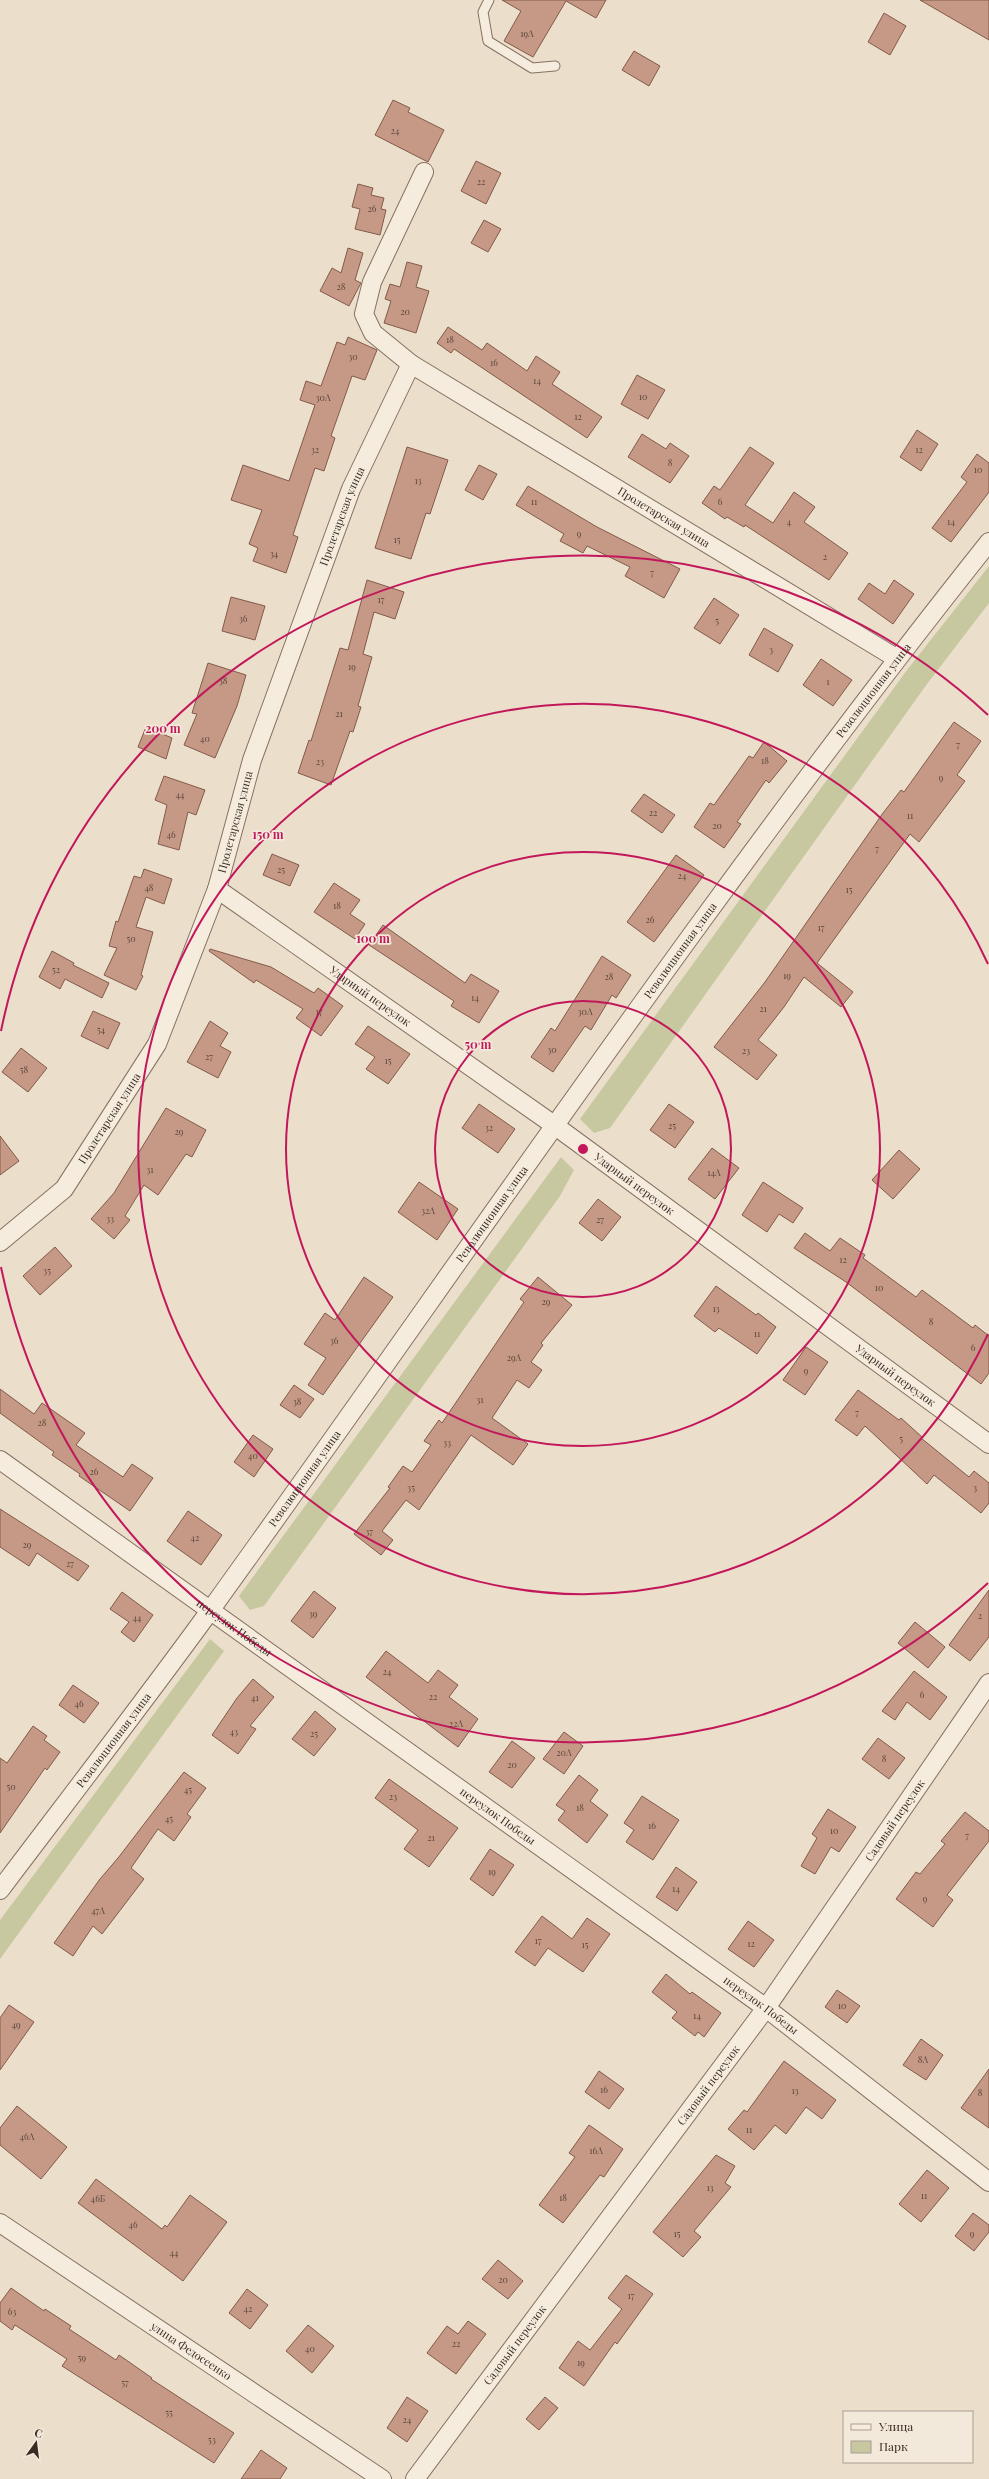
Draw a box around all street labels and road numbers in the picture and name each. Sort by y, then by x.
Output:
street label: Пролетарская улица [316,464,368,568]
street label: Пролетарская улица [615,483,713,551]
street label: Революционная улица [832,639,914,740]
street label: Пролетарская улица [214,769,256,875]
street label: Революционная улица [640,899,720,1001]
street label: Ударный переулок [326,962,415,1030]
street label: Пролетарская улица [74,1069,144,1166]
street label: Ударный переулок [591,1149,678,1218]
street label: Революционная улица [452,1162,531,1265]
street label: Ударный переулок [852,1340,939,1410]
street label: Революционная улица [265,1427,344,1529]
street label: переулок Победы [194,1595,276,1660]
street label: Революционная улица [73,1689,154,1790]
street label: Садовый переулок [861,1776,928,1864]
street label: переулок Победы [457,1784,539,1848]
street label: переулок Победы [721,1972,802,2038]
street label: Садовый переулок [673,2041,743,2128]
street label: Садовый переулок [480,2301,549,2388]
street label: улица Федосеенко [147,2318,235,2383]

